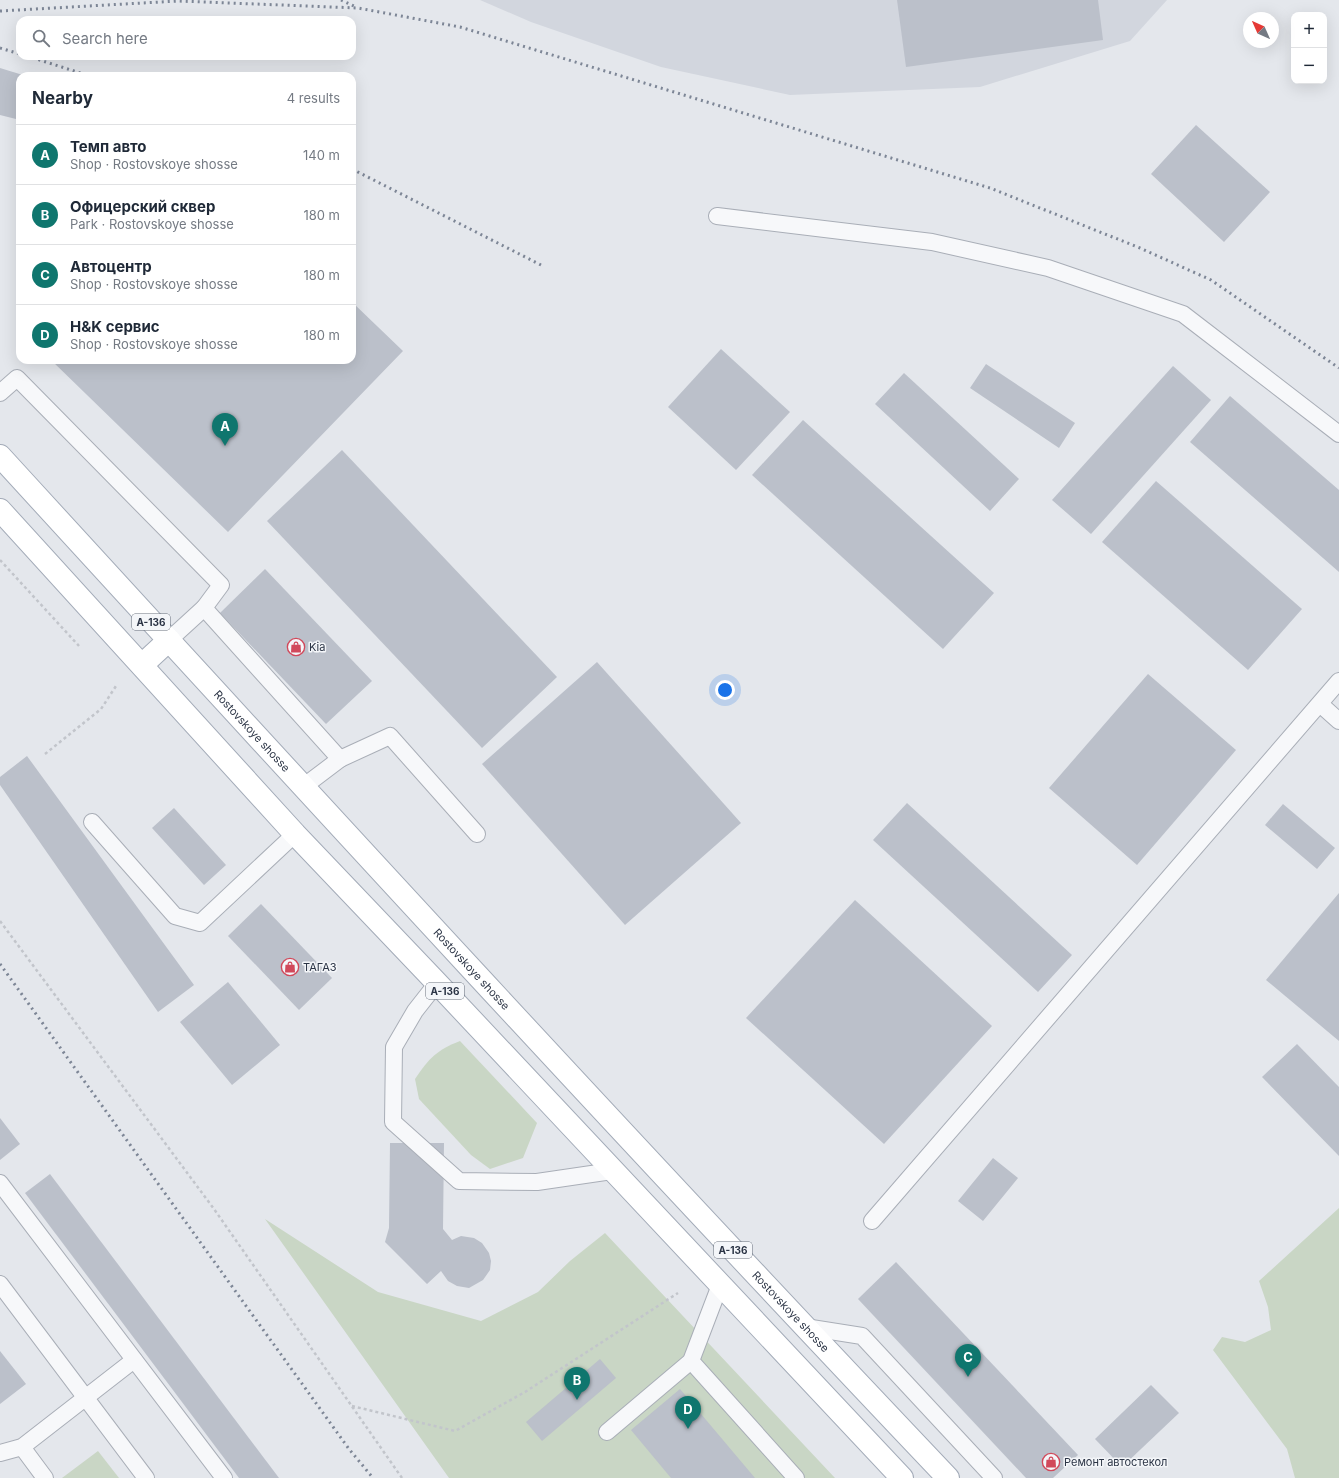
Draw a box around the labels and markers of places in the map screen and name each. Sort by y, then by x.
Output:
pin: A [212,413,238,446]
shop icon: Kia [286,637,306,657]
place label: Kia [309,640,325,654]
shop icon: ТАГАЗ [280,957,300,977]
place label: ТАГАЗ [303,960,337,974]
pin: C [955,1344,981,1377]
pin: B [564,1367,590,1400]
pin: D [675,1396,701,1429]
shop icon: Ремонт автостекол [1041,1452,1061,1472]
place label: Ремонт автостекол [1064,1455,1167,1469]

